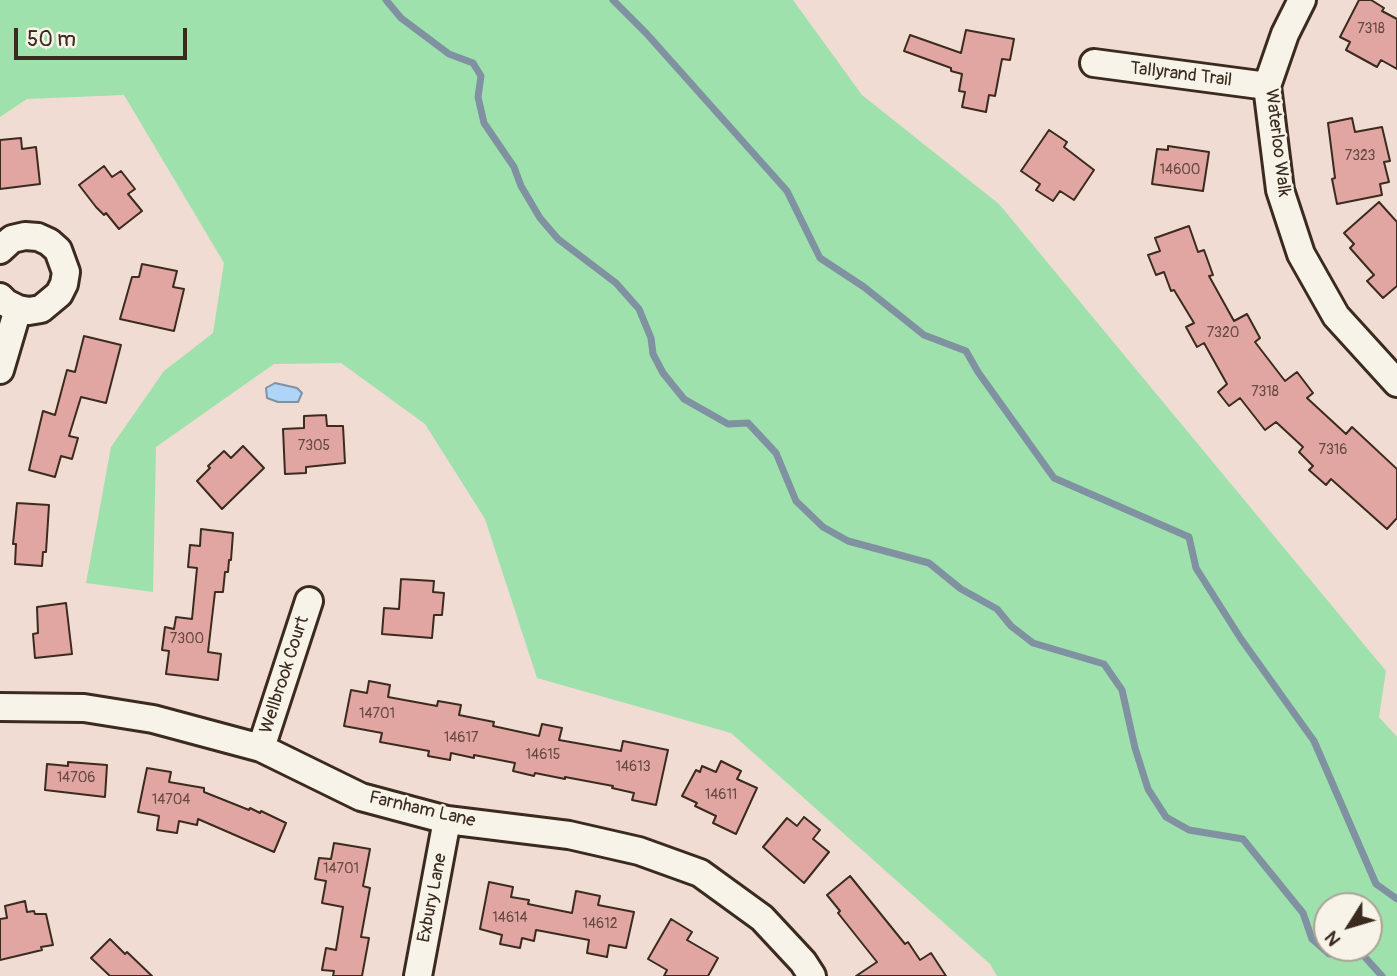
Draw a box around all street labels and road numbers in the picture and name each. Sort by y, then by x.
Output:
street label: Tallyrand Trail [1129,58,1233,92]
street label: Waterloo Walk [1260,88,1294,198]
street label: Wellbrook Court [256,614,314,736]
street label: Farnham Lane [367,787,477,833]
street label: Exbury Lane [414,852,452,944]

